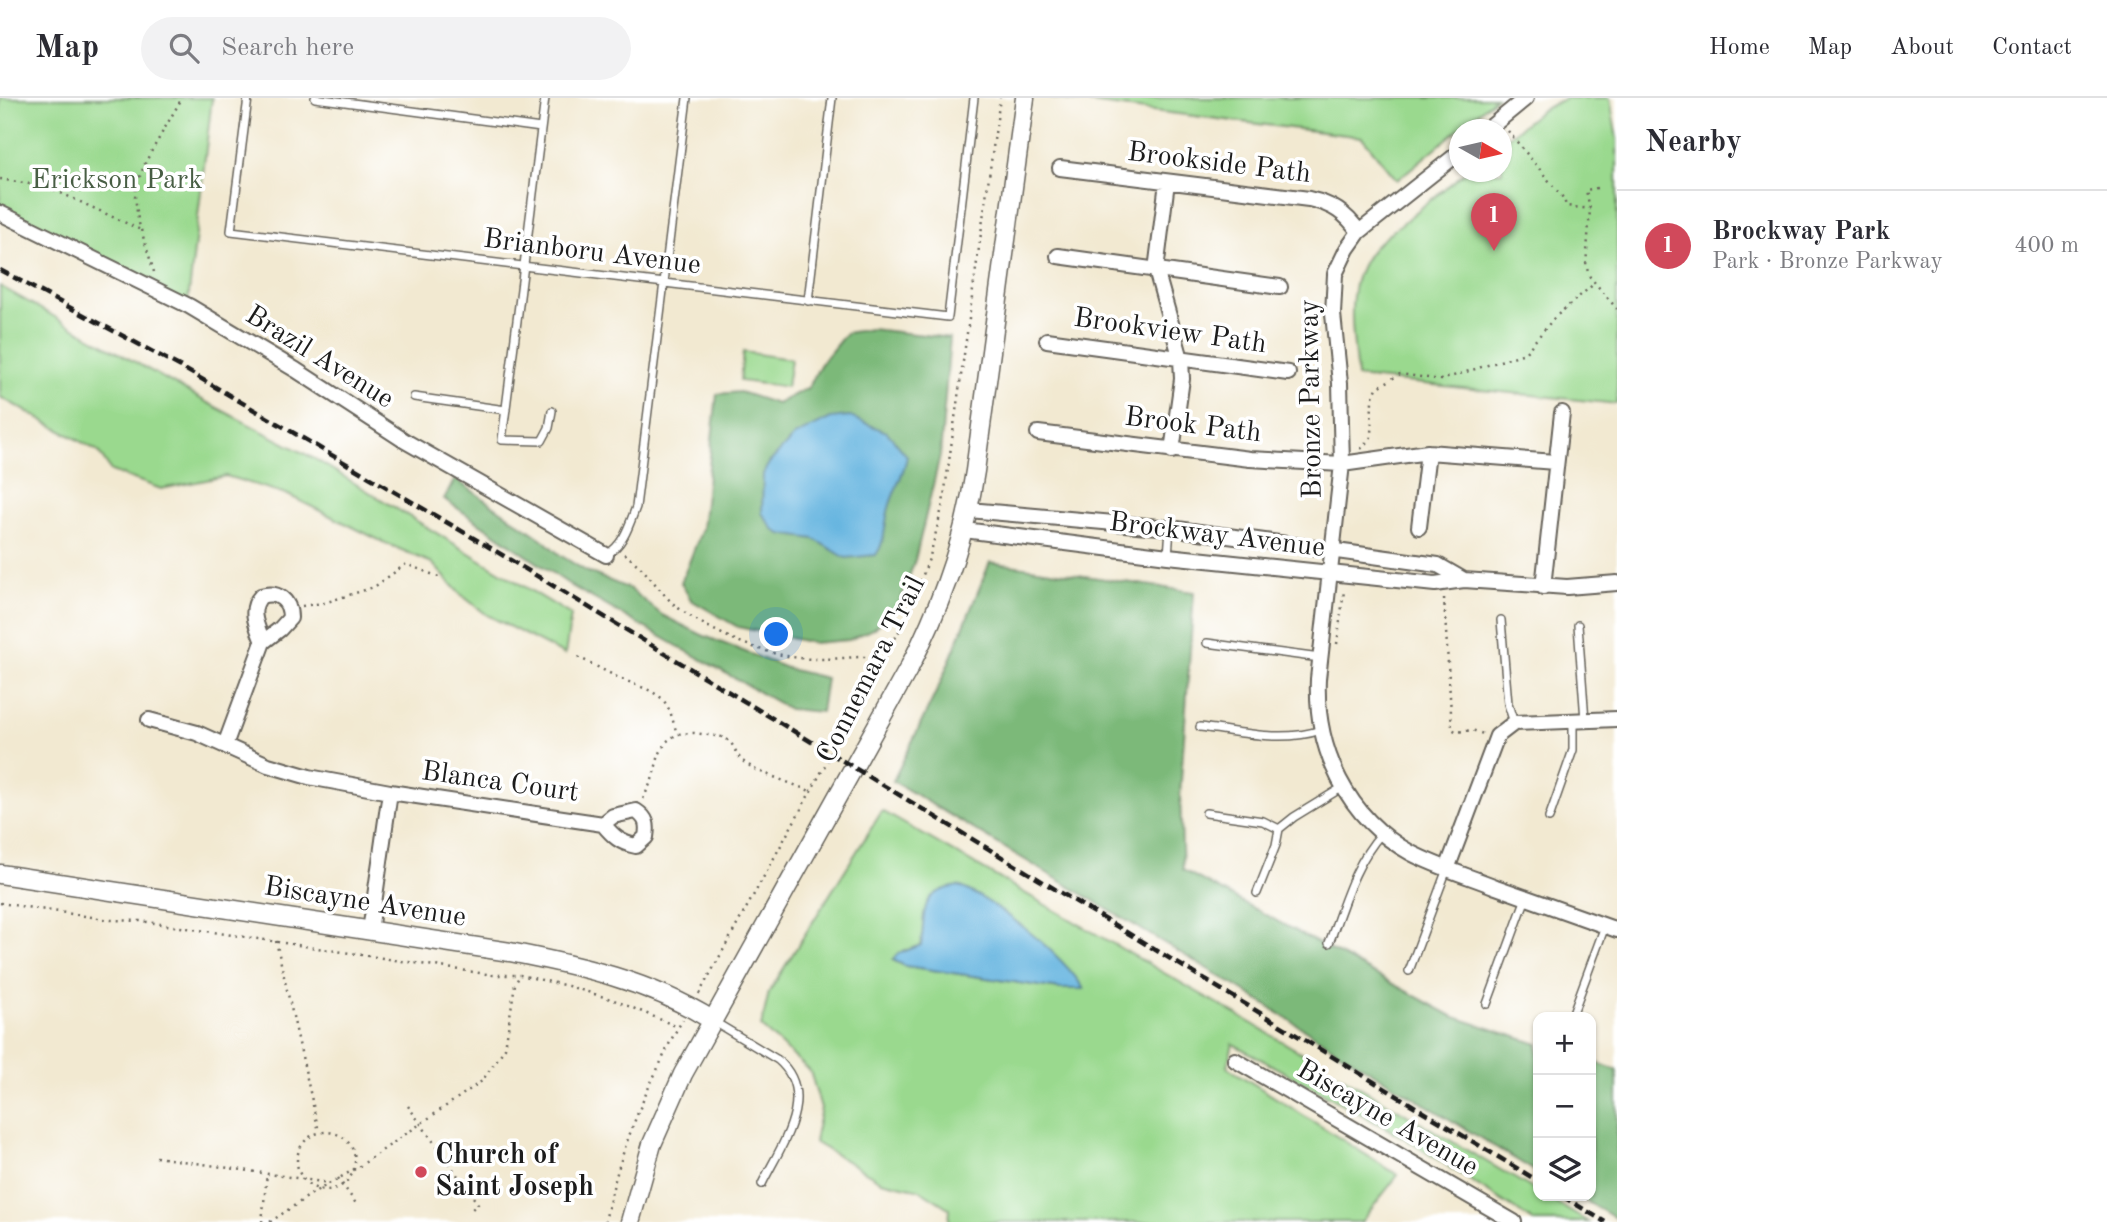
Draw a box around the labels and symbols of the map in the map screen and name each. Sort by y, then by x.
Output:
north arrow [1449,119,1512,182]
street label: Brookside Path [1126,139,1312,189]
park label: Erickson Park [31,167,203,195]
pin: 1 [1471,193,1517,251]
street label: Brianboru Avenue [482,226,702,280]
street label: Bronze Parkway [1296,299,1328,499]
street label: Brazil Avenue [240,301,398,415]
street label: Brookview Path [1072,305,1268,359]
street label: Brook Path [1123,404,1263,448]
street label: Brockway Avenue [1107,509,1327,563]
street label: Connemara Trail [813,572,931,768]
your location [759,617,793,651]
street label: Blanca Court [420,758,580,808]
street label: Biscayne Avenue [262,873,468,933]
street label: Biscayne Avenue [1292,1056,1482,1182]
place label: Church of Saint Joseph [435,1142,594,1202]
marker: Church of Saint Joseph [413,1164,429,1180]

